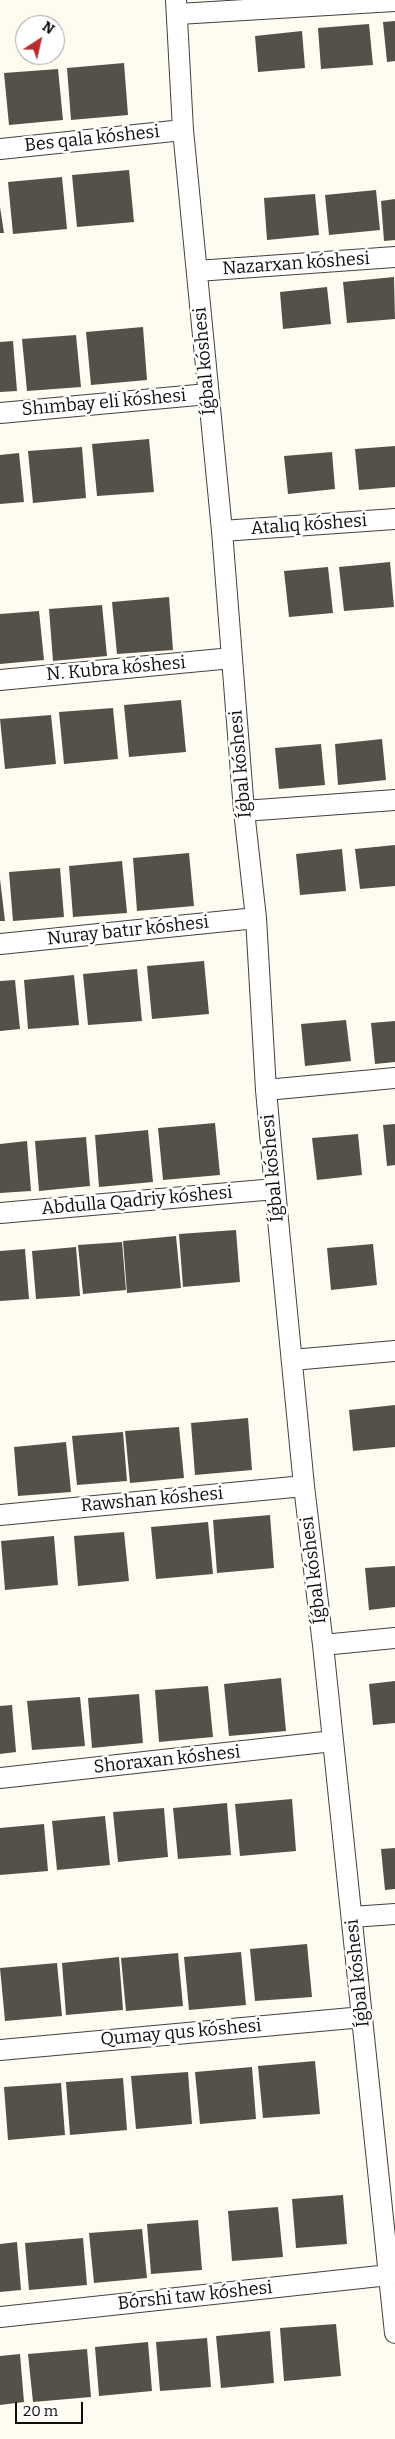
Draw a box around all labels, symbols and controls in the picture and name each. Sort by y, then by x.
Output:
north arrow [15,15,65,65]
text: N [39,18,58,38]
street label: Bes qala kóshesi [23,121,161,157]
street label: Nazarxan kóshesi [222,248,370,280]
street label: Íǵbal kóshesi [190,306,220,416]
street label: Shımbay eli kóshesi [21,385,187,421]
street label: Atalıq kóshesi [250,510,368,540]
street label: N. Kubra kóshesi [45,652,187,686]
street label: Íǵbal kóshesi [226,709,256,819]
street label: Nuray batır kóshesi [46,912,210,950]
street label: Íǵbal kóshesi [258,1113,288,1223]
street label: Abdulla Qadriy kóshesi [41,1182,233,1220]
street label: Rawshan kóshesi [80,1483,224,1517]
street label: Íǵbal kóshesi [297,1515,331,1625]
street label: Shoraxan kóshesi [93,1742,241,1778]
street label: Íǵbal kóshesi [342,1918,374,2028]
street label: Qumay qus kóshesi [100,2015,262,2051]
street label: Bórshi taw kóshesi [117,2277,273,2315]
scale bar [18,2392,85,2424]
text: 20 m [23,2402,58,2420]

